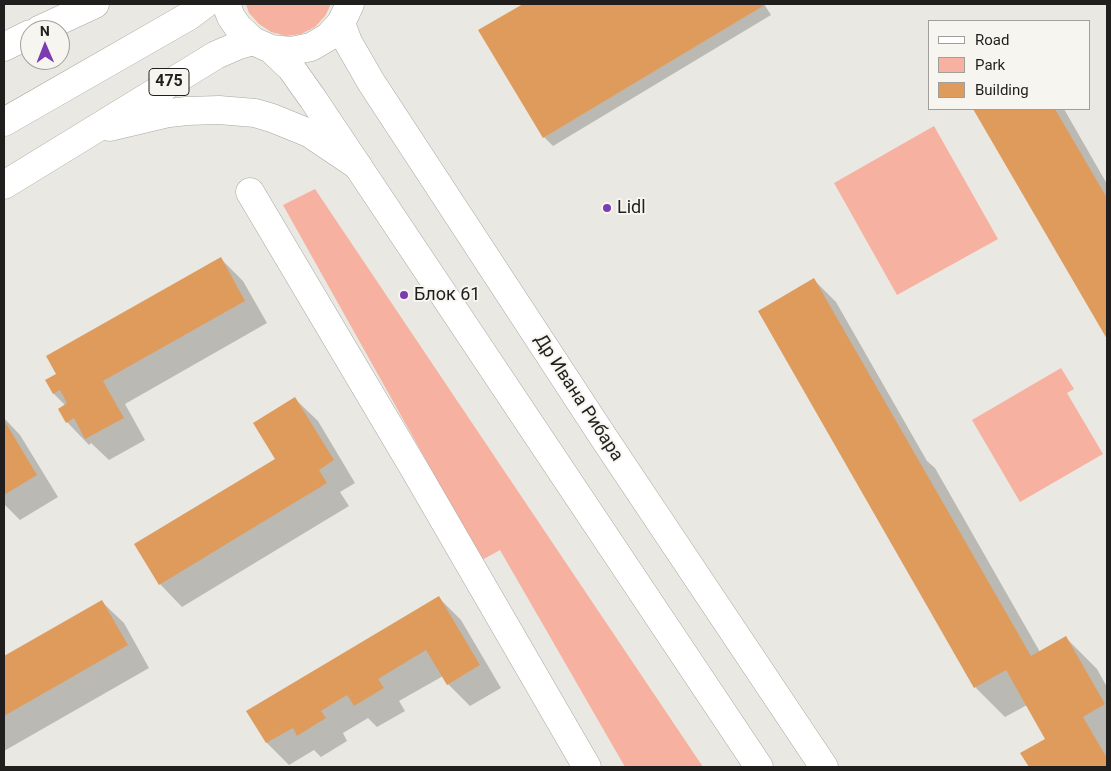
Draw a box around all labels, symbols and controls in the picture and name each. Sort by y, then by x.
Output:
north arrow [20,20,70,70]
legend [928,20,1091,110]
text: N [40,23,50,39]
text: Road [975,31,1009,49]
text: Park [975,56,1005,74]
road number: 475 [149,68,189,95]
text: Building [975,81,1029,99]
place label: Lidl [617,197,646,219]
marker: Lidl [601,202,613,214]
place label: Блок 61 [414,284,480,306]
marker: Блок 61 [398,289,410,301]
street label: Др Ивана Рибара [529,330,627,466]

